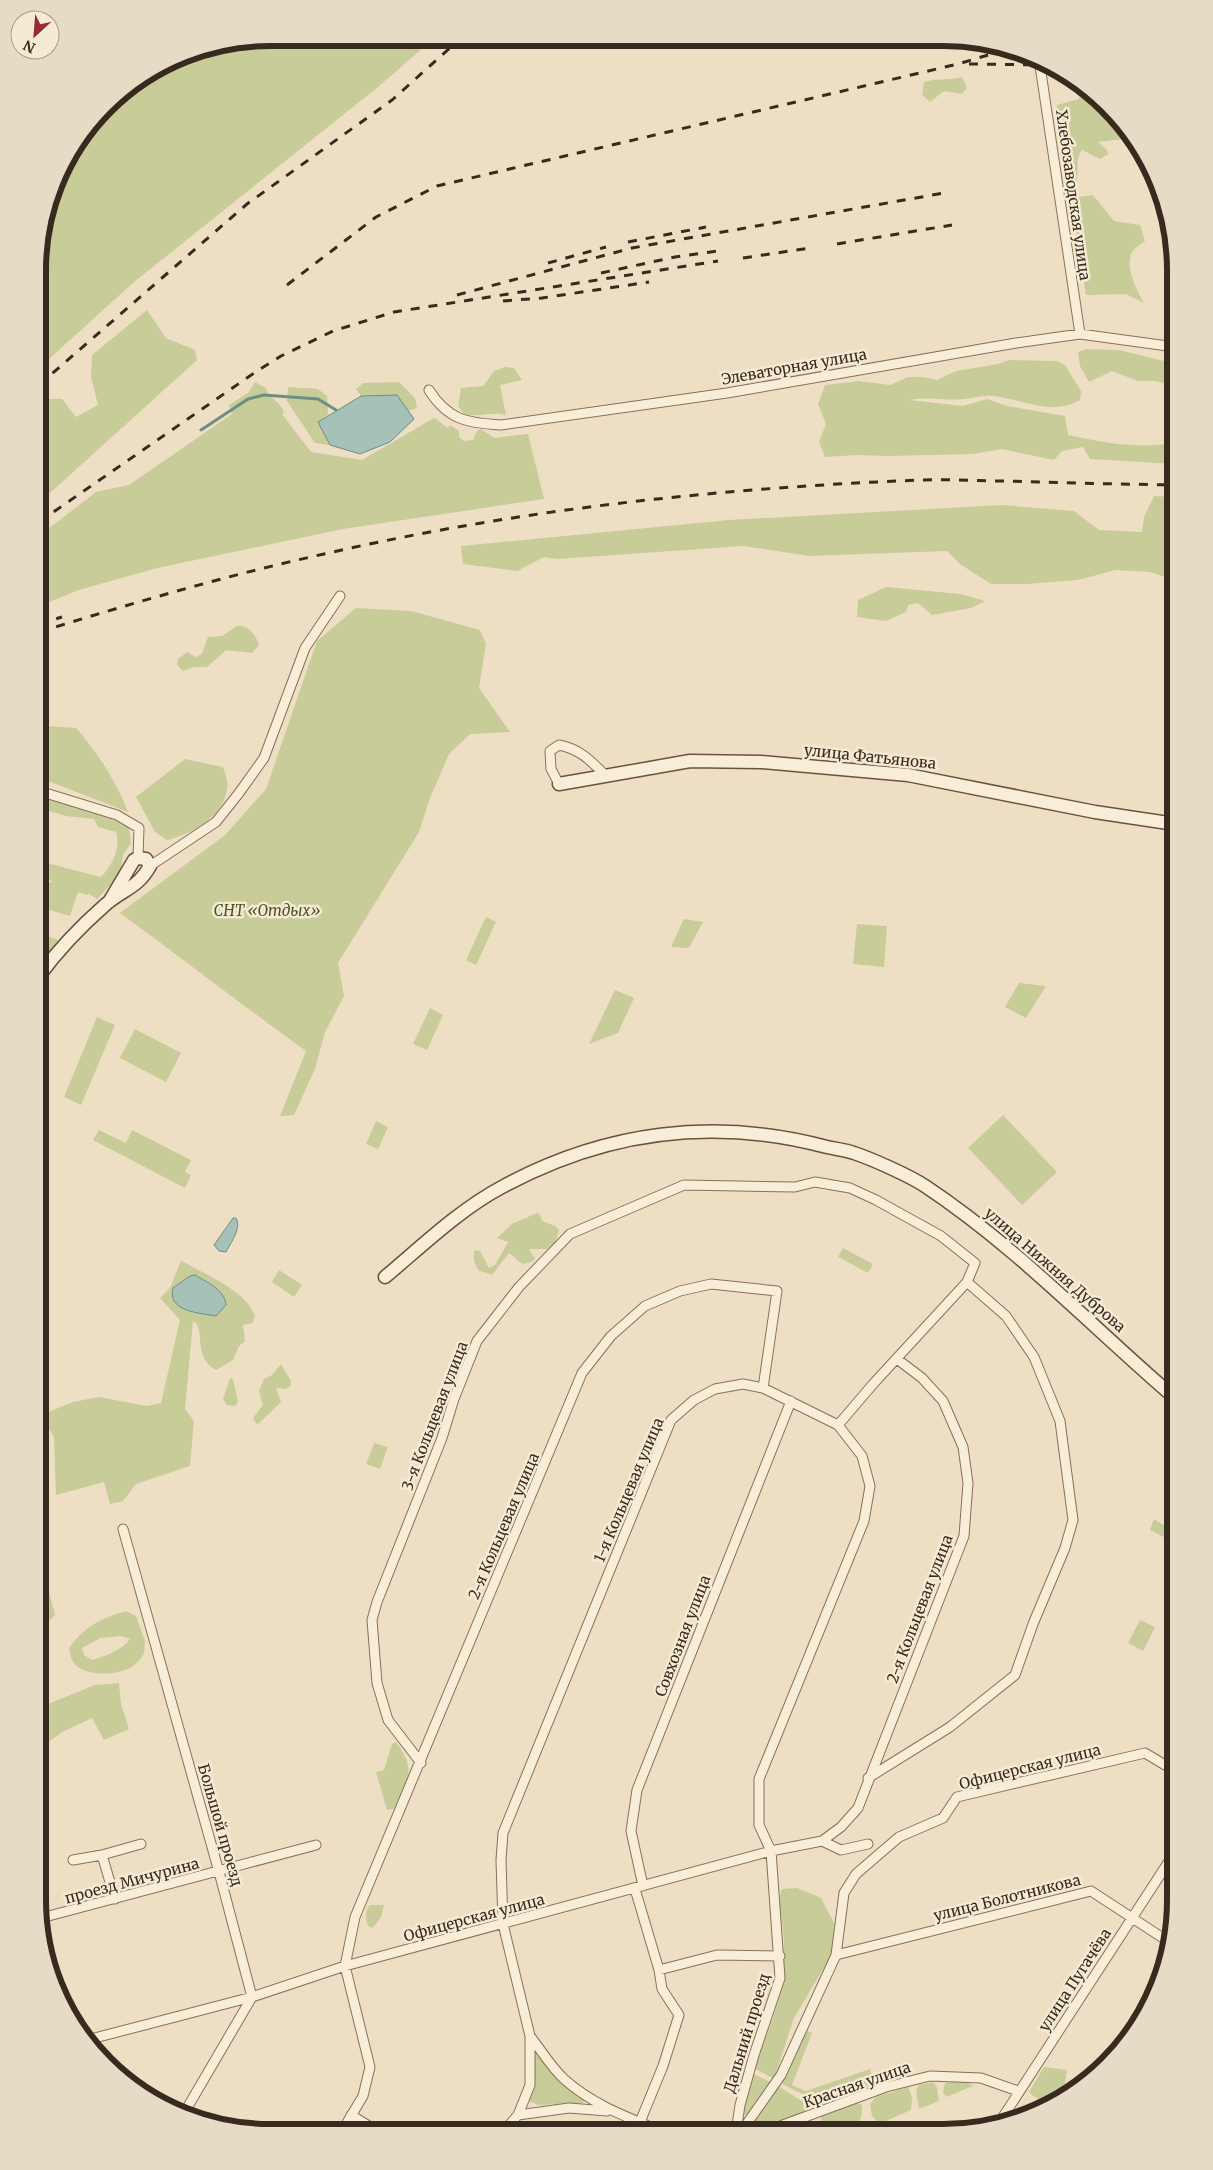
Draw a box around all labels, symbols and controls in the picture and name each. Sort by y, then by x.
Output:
north arrow [10,10,60,60]
text: N [20,36,38,57]
street label: Хлебозаводская улица [1052,108,1095,282]
street label: Элеваторная улица [720,344,868,389]
street label: улица Фатьянова [803,740,937,773]
park label: СНТ «Отдых» [214,901,320,920]
street label: улица Нижняя Дуброва [981,1203,1130,1336]
street label: 3-я Кольцевая улица [397,1339,472,1493]
street label: 1-я Кольцевая улица [589,1415,668,1565]
street label: 2-я Кольцевая улица [464,1450,543,1602]
street label: 2-я Кольцевая улица [882,1532,957,1686]
street label: Совхозная улица [651,1572,714,1699]
street label: Офицерская улица [957,1740,1103,1793]
street label: Большой проезд [194,1761,247,1888]
street label: проезд Мичурина [63,1853,201,1908]
street label: улица Болотникова [931,1870,1082,1925]
street label: Офицерская улица [401,1890,546,1945]
street label: улица Пугачёва [1034,1925,1115,2035]
street label: Дальний проезд [719,1971,774,2095]
street label: Красная улица [801,2057,913,2112]

